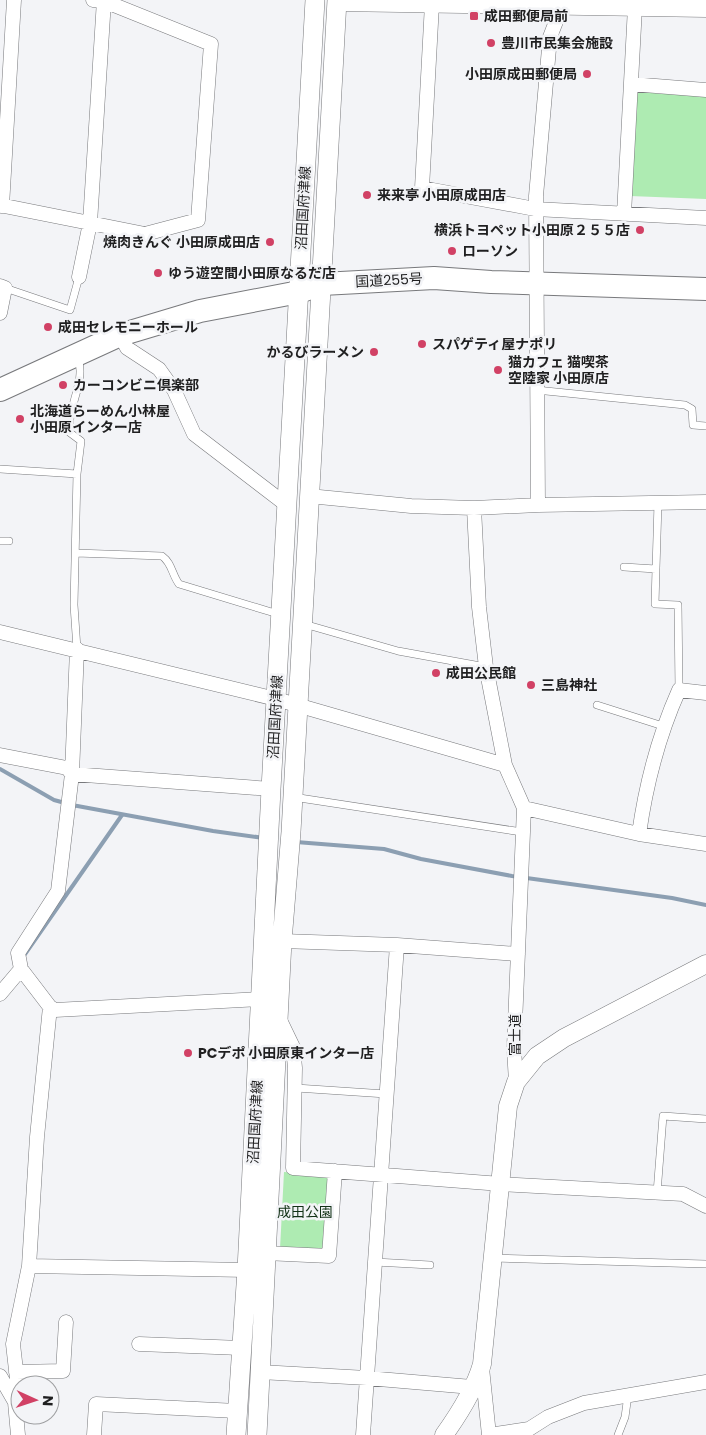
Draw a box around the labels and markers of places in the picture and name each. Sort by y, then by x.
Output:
place label: 成田郵便局前 [484,6,568,26]
marker: 成田郵便局前 [468,10,480,22]
place label: 豊川市民集会施設 [501,33,613,53]
marker: 豊川市民集会施設 [485,37,497,49]
place label: 小田原成田郵便局 [465,64,577,84]
marker: 小田原成田郵便局 [581,68,593,80]
place label: 来来亭 小田原成田店 [377,185,506,205]
marker: 来来亭 小田原成田店 [361,189,373,201]
place label: 横浜トヨペット小田原２５５店 [434,220,630,240]
marker: 横浜トヨペット小田原２５５店 [634,224,646,236]
place label: 焼肉きんぐ 小田原成田店 [103,232,260,252]
marker: 焼肉きんぐ 小田原成田店 [264,236,276,248]
place label: ローソン [462,241,518,261]
marker: ローソン [446,245,458,257]
place label: ゆう遊空間小田原なるだ店 [168,263,336,283]
marker: ゆう遊空間小田原なるだ店 [152,267,164,279]
place label: 成田セレモニーホール [58,317,198,337]
marker: 成田セレモニーホール [42,321,54,333]
place label: スパゲティ屋ナポリ [432,334,557,354]
marker: スパゲティ屋ナポリ [416,338,428,350]
place label: かるびラーメン [267,342,364,362]
marker: かるびラーメン [368,346,380,358]
place label: 猫カフェ 猫喫茶 空陸家 小田原店 [508,352,609,388]
marker: 猫カフェ 猫喫茶 空陸家 小田原店 [492,364,504,376]
place label: カーコンビニ倶楽部 [73,375,199,395]
marker: カーコンビニ倶楽部 [57,379,69,391]
place label: 北海道らーめん小林屋 小田原インター店 [30,401,170,437]
marker: 北海道らーめん小林屋 小田原インター店 [14,413,26,425]
place label: 成田公民館 [446,663,516,683]
marker: 成田公民館 [430,667,442,679]
place label: 三島神社 [541,675,597,695]
marker: 三島神社 [525,679,537,691]
place label: PCデポ 小田原東インター店 [198,1043,374,1063]
marker: PCデポ 小田原東インター店 [182,1047,194,1059]

